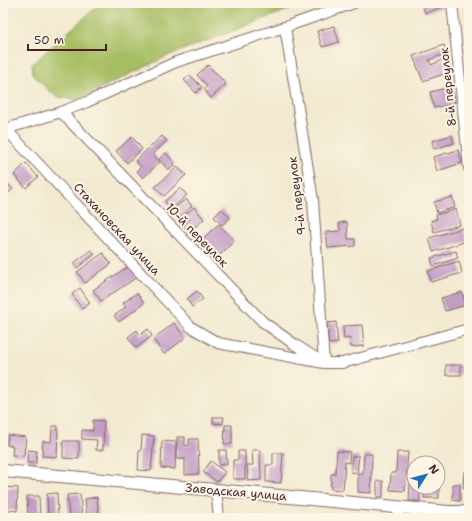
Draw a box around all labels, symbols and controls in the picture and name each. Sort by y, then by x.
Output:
scale bar [28,26,106,52]
text: 50 m [34,32,64,48]
street label: 8-й переулок [436,46,460,127]
street label: 9-й переулок [284,155,310,236]
street label: Стахановская улица [70,179,164,279]
street label: 10-й переулок [162,199,232,271]
north arrow [406,455,446,495]
text: N [425,461,442,478]
street label: Заводская улица [185,480,288,504]

